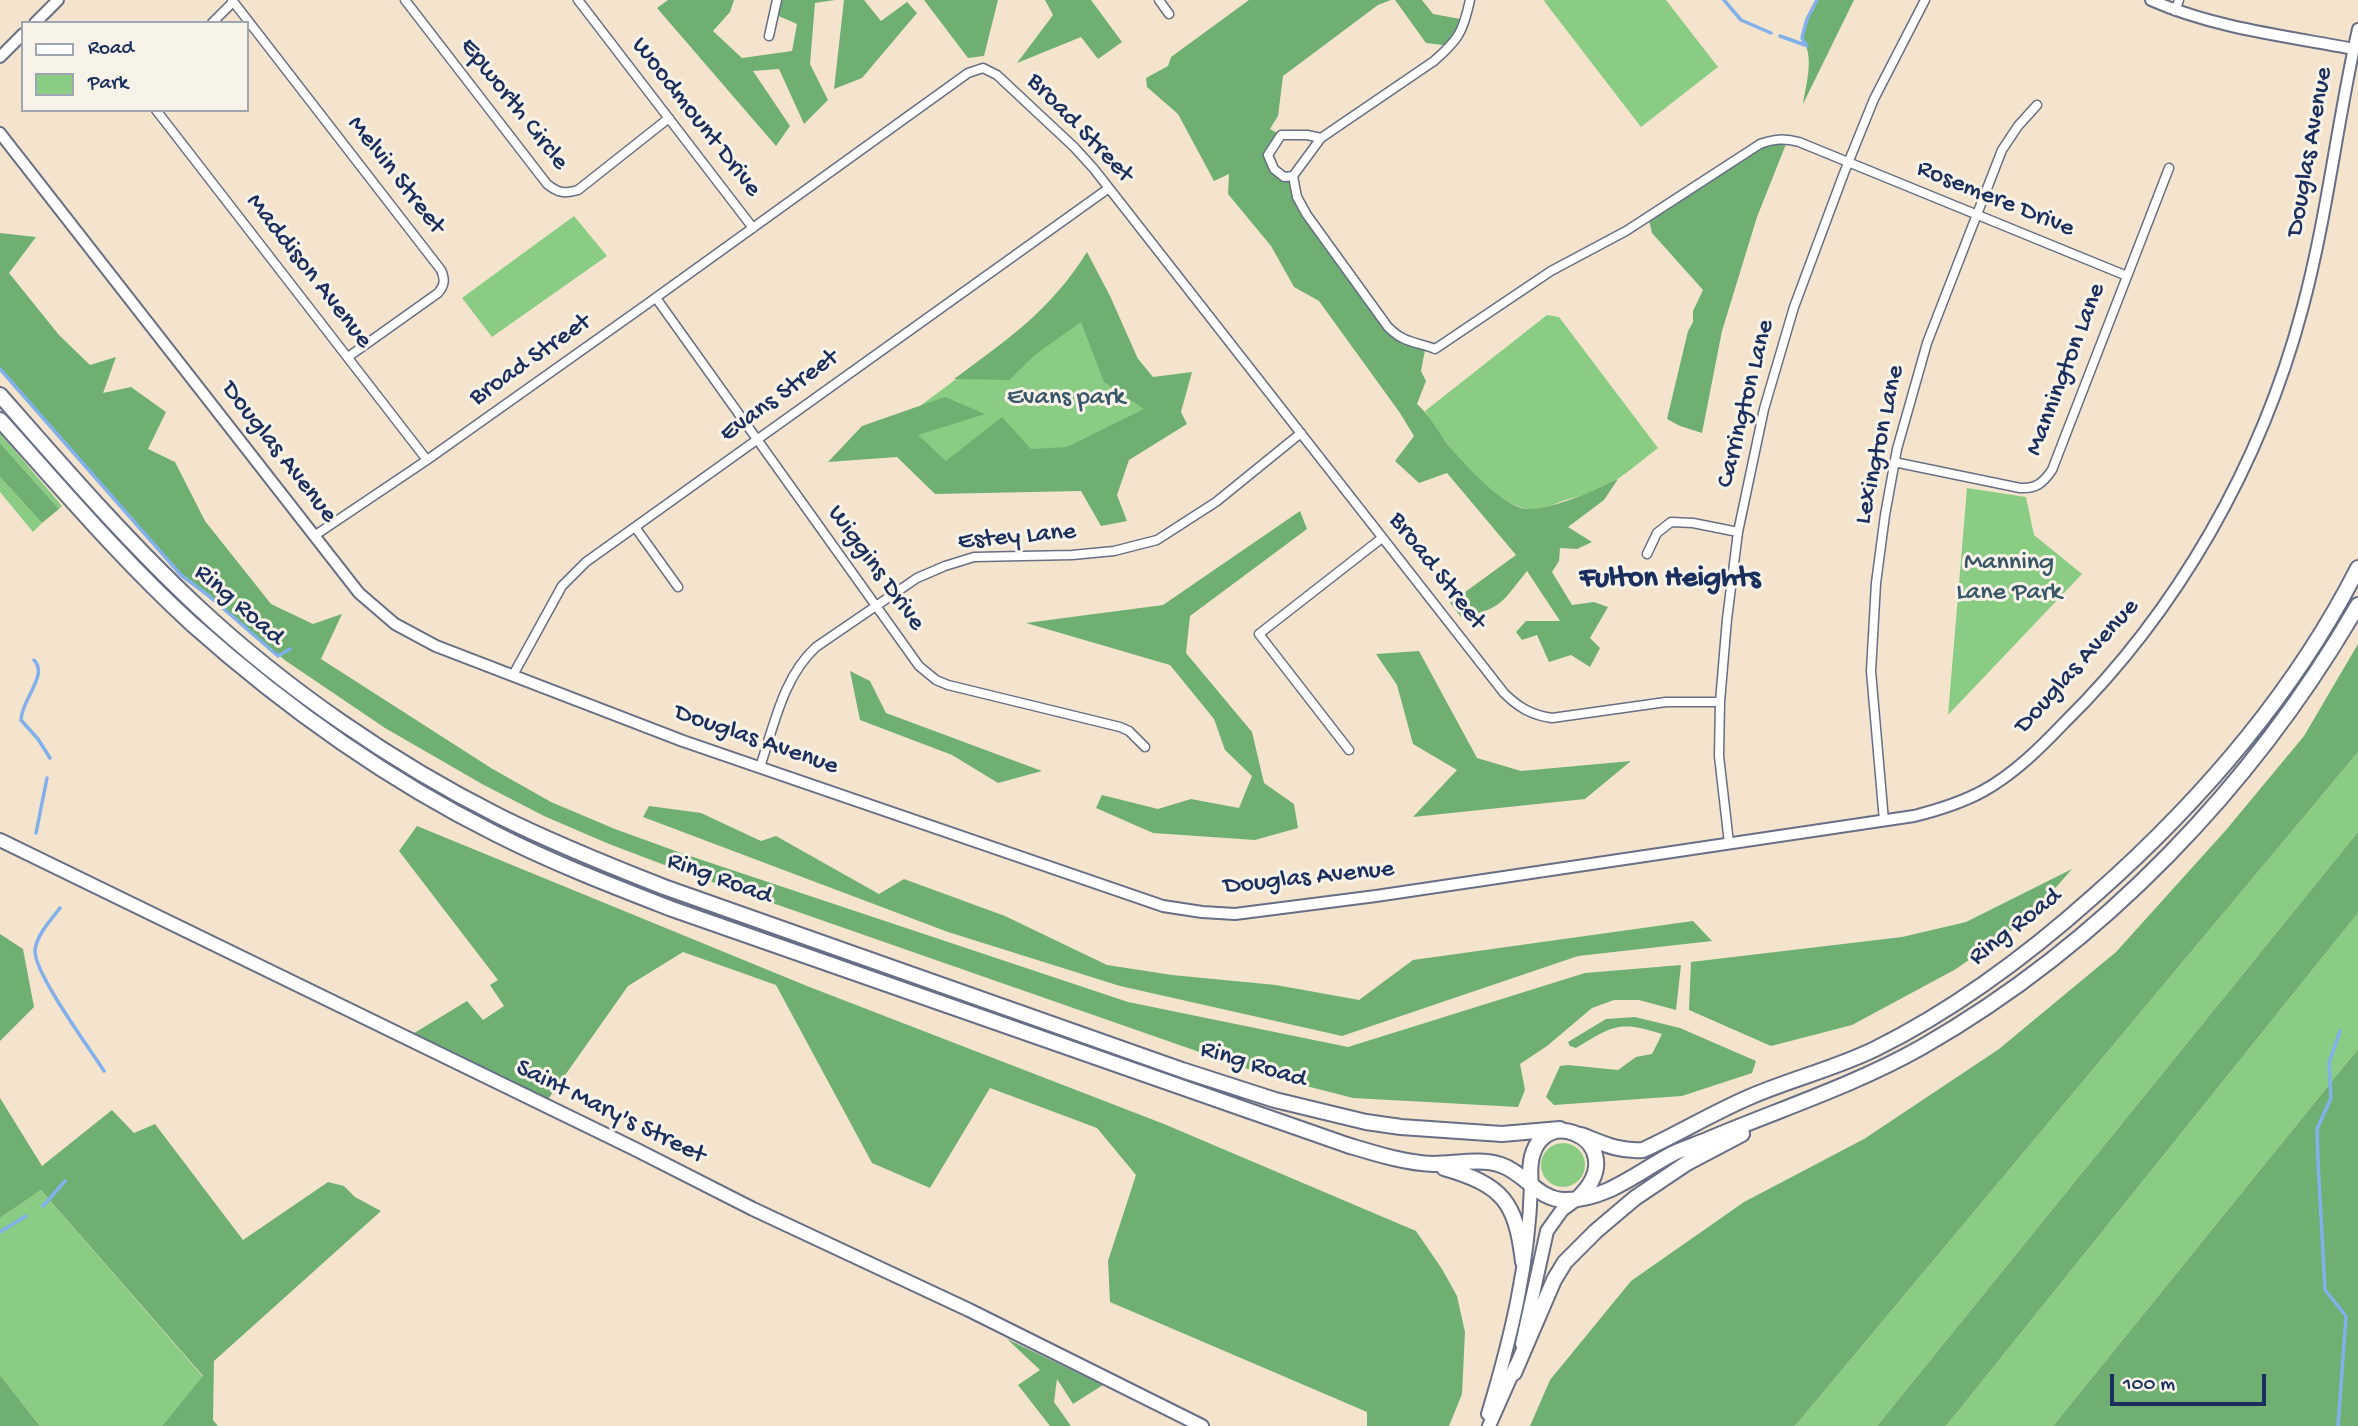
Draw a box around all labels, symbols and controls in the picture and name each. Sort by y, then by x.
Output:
legend [21,21,248,112]
street label: Woodmount Drive [623,32,767,204]
street label: Epworth Circle [452,33,574,177]
text: Road [88,37,134,62]
street label: Douglas Avenue [2281,65,2341,239]
street label: Broad Street [1019,67,1139,191]
text: Park [88,72,128,97]
street label: Melvin Street [339,110,451,242]
street label: Rosemere Drive [1912,154,2078,246]
street label: Maddison Avenue [238,188,378,356]
street label: Mannington Lane [2020,279,2114,461]
street label: Broad Street [464,308,598,414]
street label: Carrington Lane [1711,317,1783,491]
street label: Evans Street [714,343,846,451]
street label: Lexington Lane [1849,363,1913,527]
street label: Douglas Avenue [213,376,343,530]
park label: Evans park [1007,383,1125,415]
street label: Wiggins Drive [819,500,931,638]
street label: Broad Street [1380,507,1492,637]
street label: Estey Lane [957,517,1077,559]
park label: Manning Lane Park [1956,548,2062,610]
street label: Ring Road [187,558,289,654]
district label: Fulton Heights [1580,562,1760,598]
street label: Douglas Avenue [2009,593,2147,741]
street label: Douglas Avenue [670,698,842,784]
street label: Ring Road [662,847,776,913]
street label: Douglas Avenue [1222,855,1396,903]
street label: Ring Road [1963,882,2069,974]
street label: Ring Road [1196,1035,1310,1097]
street label: Saint Mary's Street [510,1054,710,1172]
scale bar [2113,1360,2269,1404]
text: 100 m [2123,1373,2175,1398]

